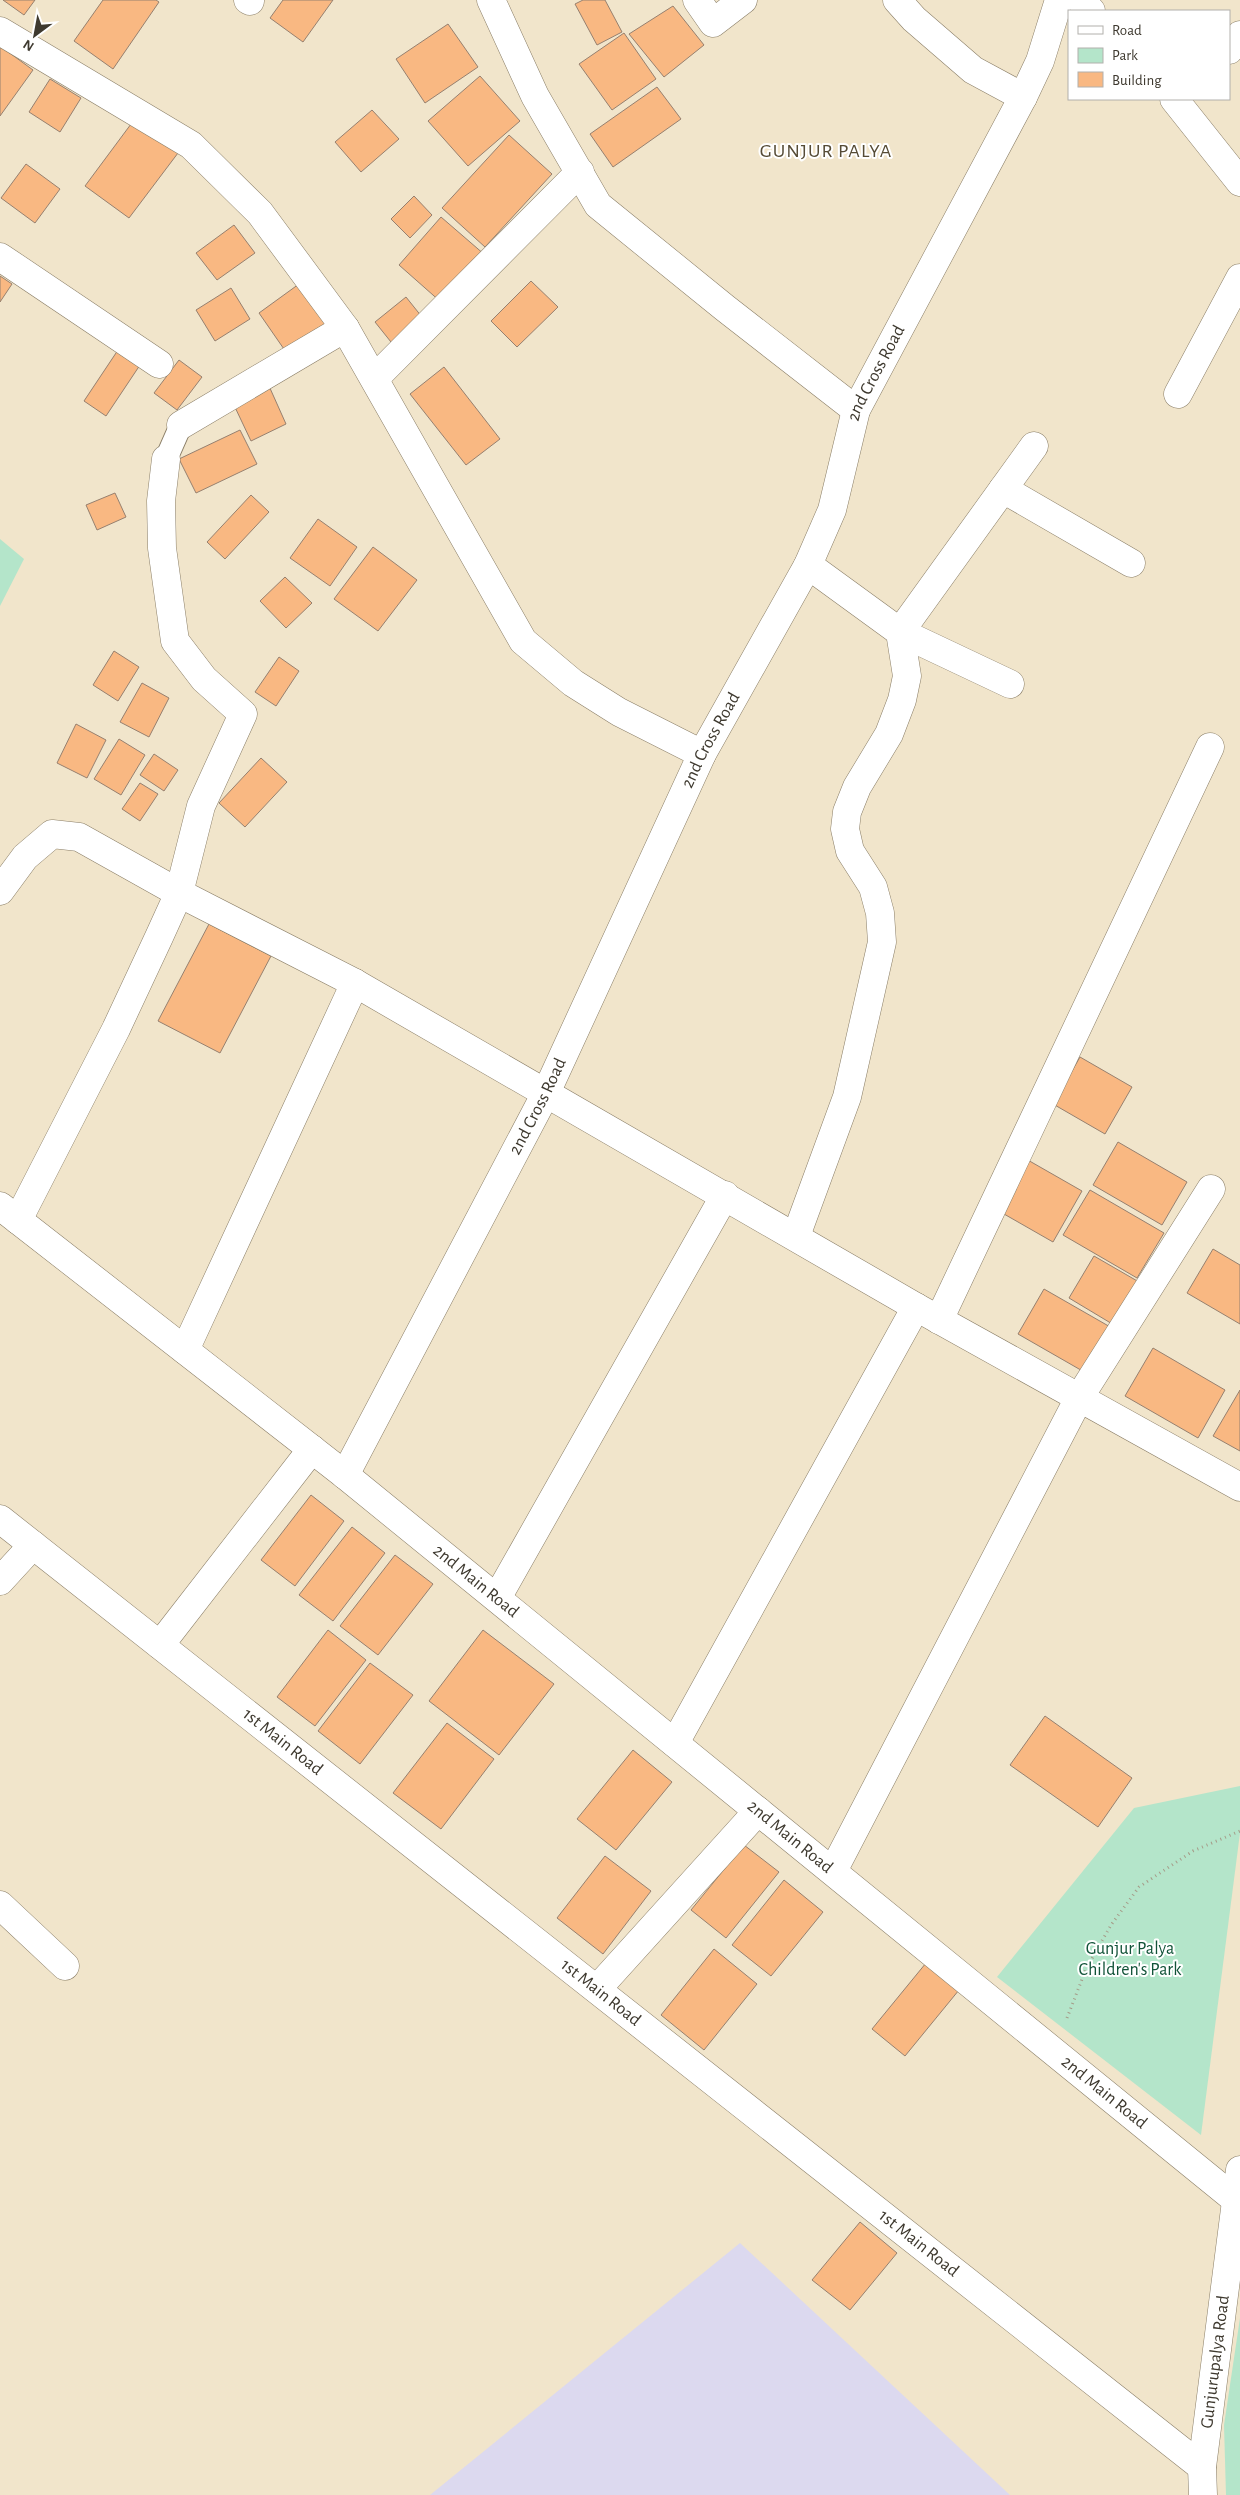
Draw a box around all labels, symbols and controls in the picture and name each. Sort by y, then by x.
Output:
north arrow [10,10,60,60]
legend [1068,10,1230,100]
text: Road [1112,23,1142,38]
text: N [21,37,36,54]
text: Park [1112,48,1138,63]
text: Building [1112,73,1162,88]
district label: GUNJUR PALYA [760,141,892,161]
street label: 2nd Cross Road [845,322,908,423]
street label: 2nd Cross Road [679,689,744,791]
street label: 2nd Cross Road [506,1055,570,1158]
street label: 2nd Main Road [429,1541,522,1621]
street label: 1st Main Road [239,1705,326,1779]
street label: 2nd Main Road [744,1797,836,1877]
park label: Gunjur Palya Children's Park [1079,1940,1182,1979]
street label: 1st Main Road [557,1956,644,2030]
street label: 2nd Main Road [1058,2053,1150,2133]
street label: 1st Main Road [875,2207,962,2280]
street label: Gunjurupalya Road [1198,2294,1233,2429]

